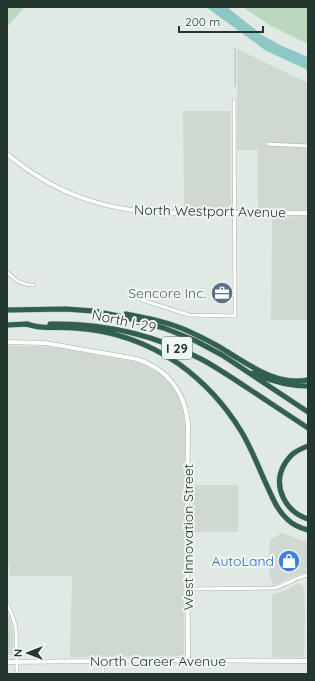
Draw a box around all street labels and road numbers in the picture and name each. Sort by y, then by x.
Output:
street label: North Westport Avenue [134,201,286,221]
street label: North I-29 [90,305,158,337]
road number: I 29 [162,337,192,359]
street label: West Innovation Street [179,463,197,610]
street label: North Career Avenue [90,652,226,670]

